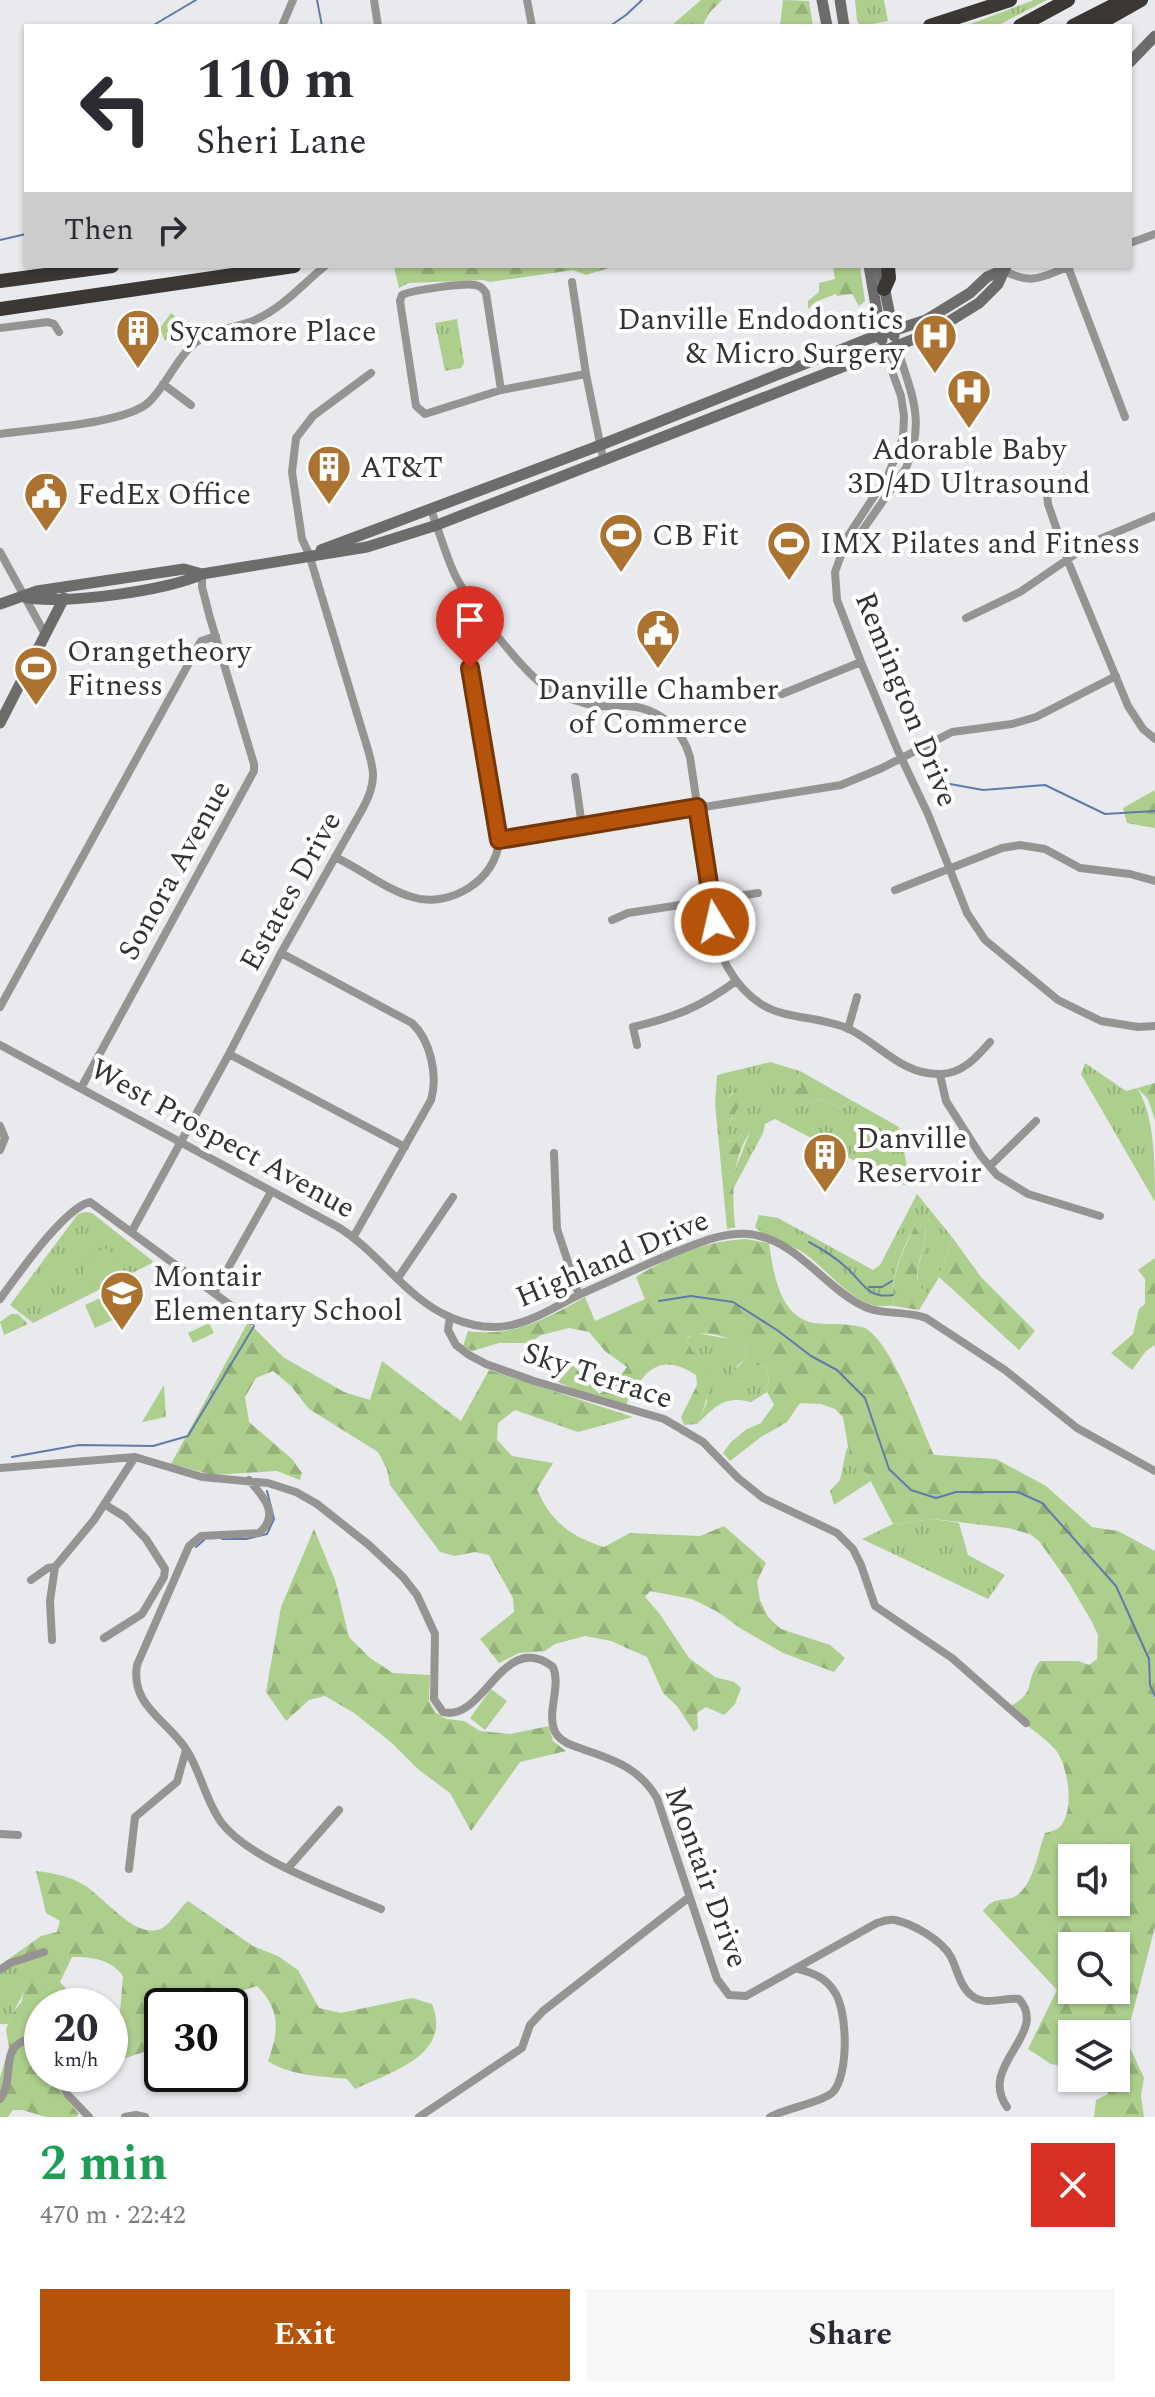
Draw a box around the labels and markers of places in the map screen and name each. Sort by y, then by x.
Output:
place label: Danville Endodontics & Micro Surgery [618,297,906,377]
building icon: Sycamore Place [114,307,162,370]
place label: Sycamore Place [169,309,376,355]
hospital icon: Danville Endodontics & Micro Surgery [911,312,959,375]
hospital icon: Adorable Baby 3D/4D Ultrasound [945,367,993,430]
place label: Adorable Baby 3D/4D Ultrasound [848,427,1090,507]
building icon: AT&T [305,443,353,506]
place label: AT&T [360,445,443,491]
public building icon: FedEx Office [22,470,70,533]
place label: FedEx Office [77,472,251,518]
sports icon: CB Fit [597,511,645,574]
place label: CB Fit [652,513,739,559]
sports icon: IMX Pilates and Fitness [765,519,813,582]
place label: IMX Pilates and Fitness [820,521,1140,567]
pin [436,586,504,668]
public building icon: Danville Chamber of Commerce [634,607,682,670]
place label: Orangetheory Fitness [67,629,253,709]
sports icon: Orangetheory Fitness [12,644,60,707]
place label: Danville Chamber of Commerce [537,667,779,747]
place label: Danville Reservoir [856,1116,982,1196]
building icon: Danville Reservoir [801,1131,849,1194]
place label: Montair Elementary School [153,1254,403,1334]
school or university icon: Montair Elementary School [98,1269,146,1332]

